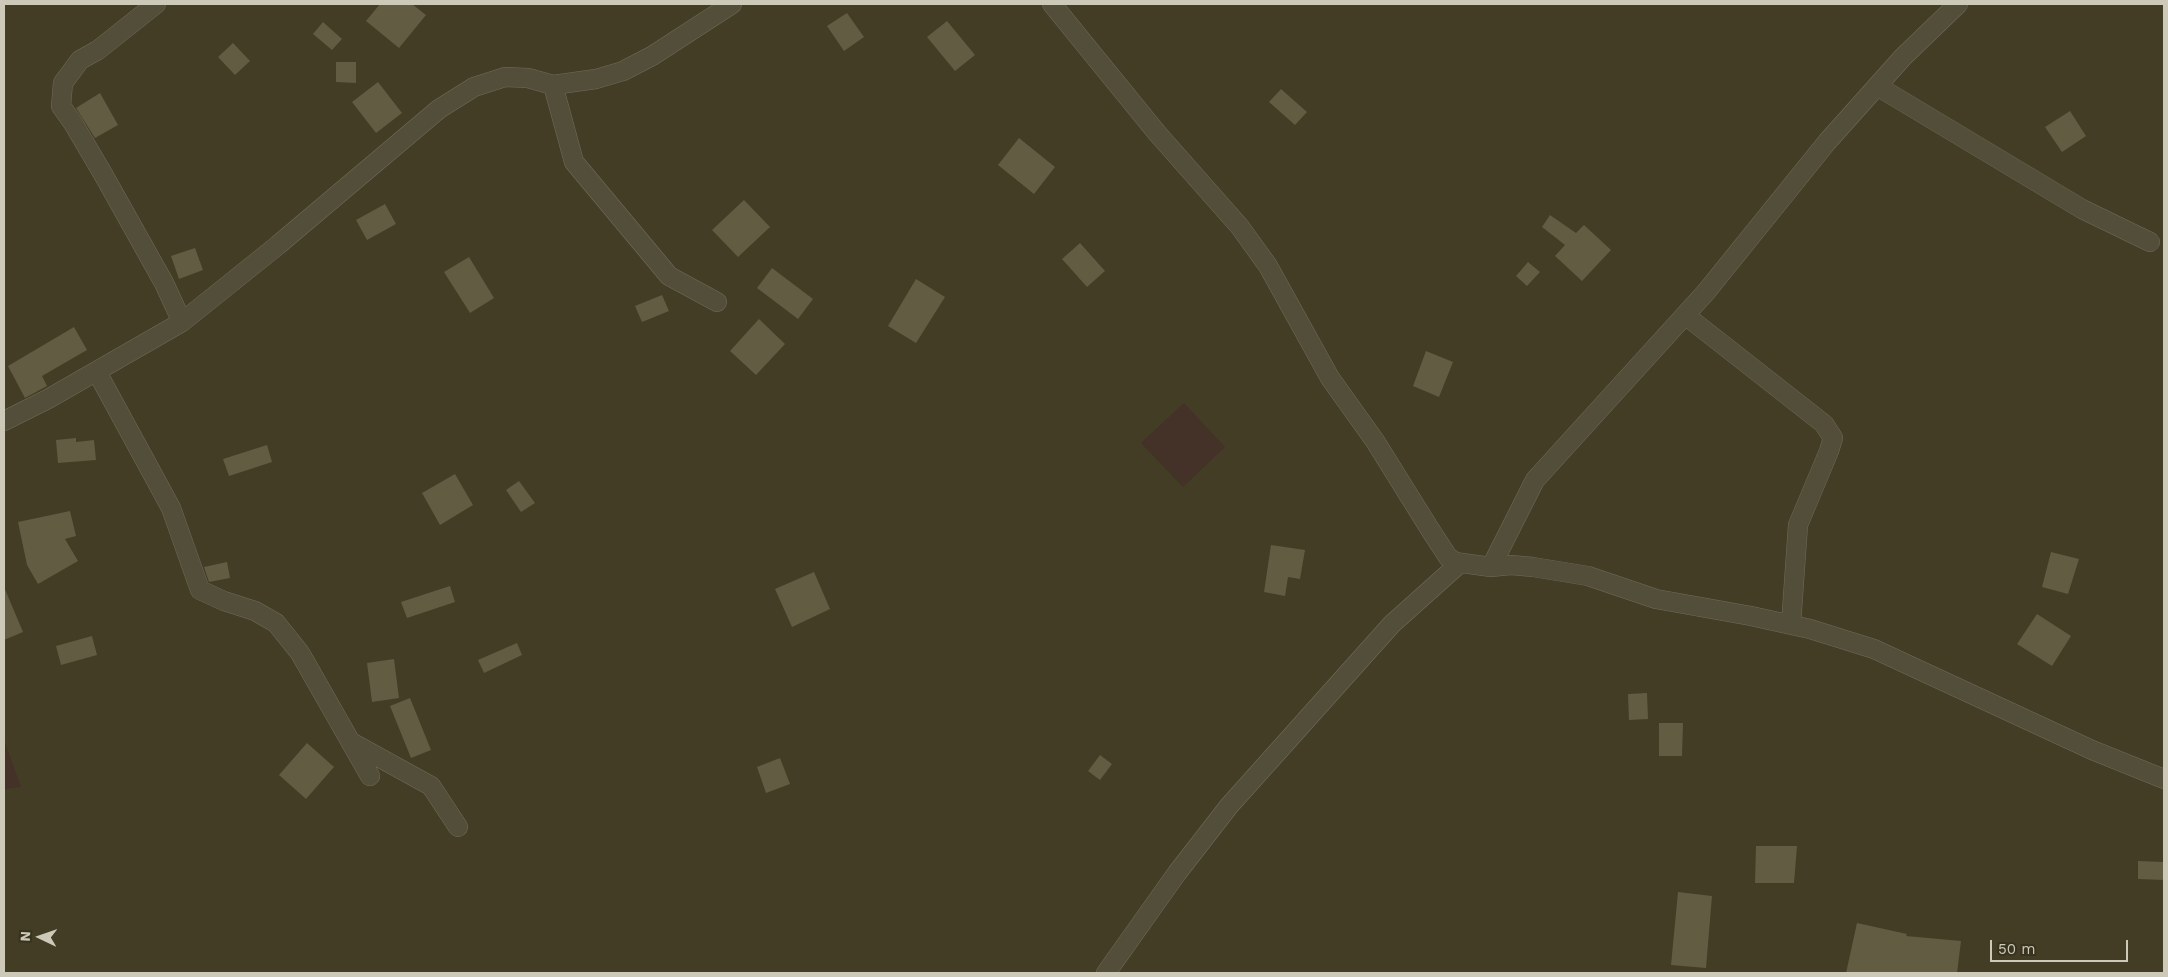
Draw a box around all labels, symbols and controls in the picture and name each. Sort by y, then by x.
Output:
north arrow [15,912,65,962]
scale bar [1993,930,2130,962]
text: N [17,931,33,942]
text: 50 m [1998,940,2035,958]

